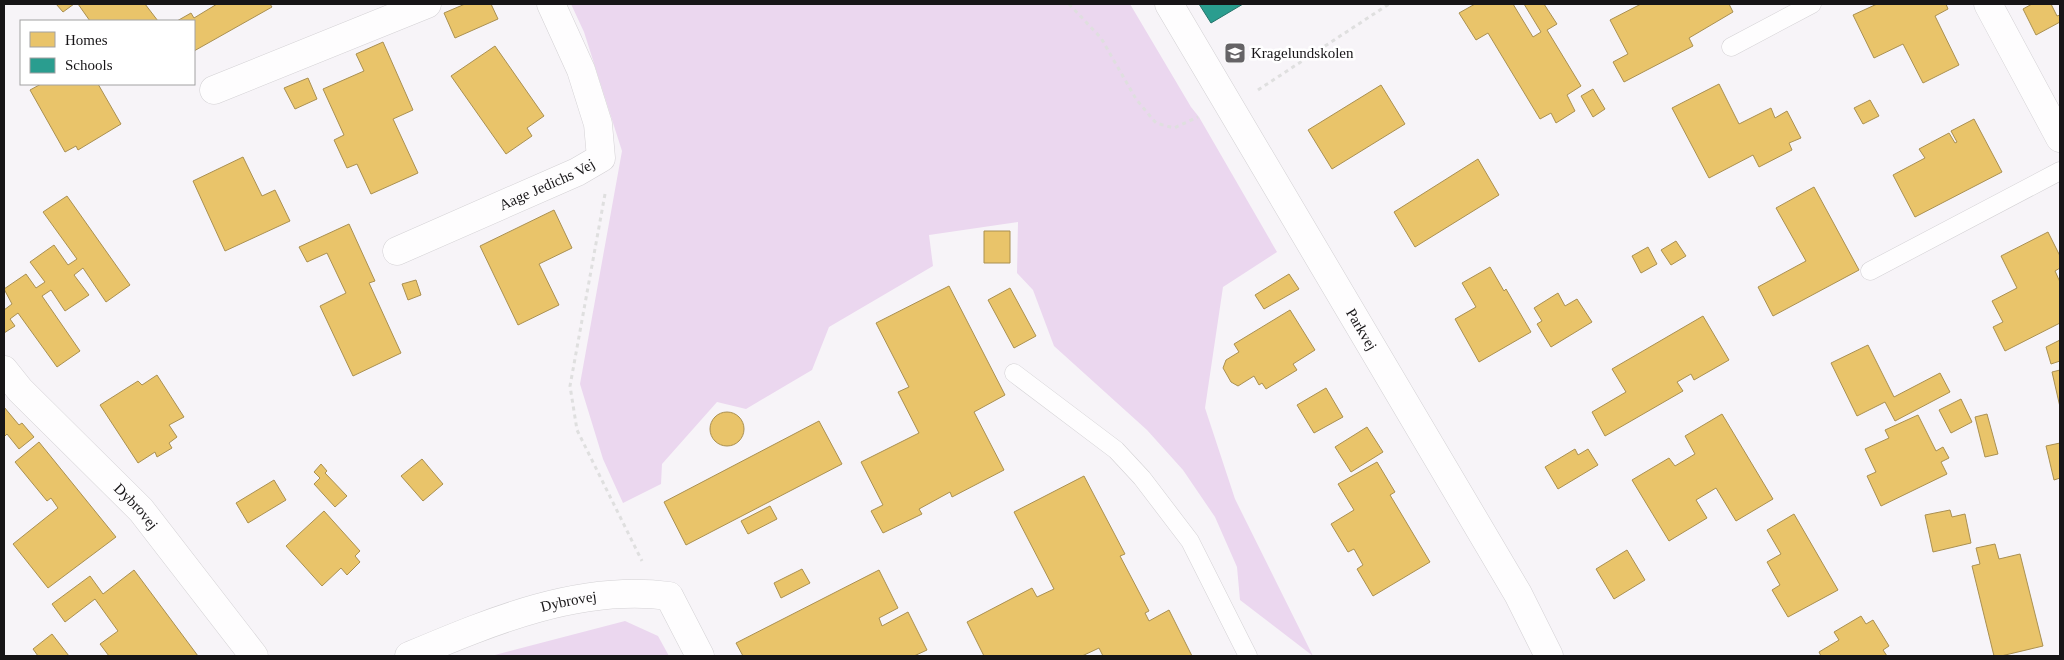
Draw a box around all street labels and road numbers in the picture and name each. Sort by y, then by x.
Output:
street label: Aage Jedichs Vej [497,156,597,213]
street label: Parkvej [1343,306,1380,353]
street label: Dybrovej [111,480,161,533]
street label: Dybrovej [539,588,597,615]

